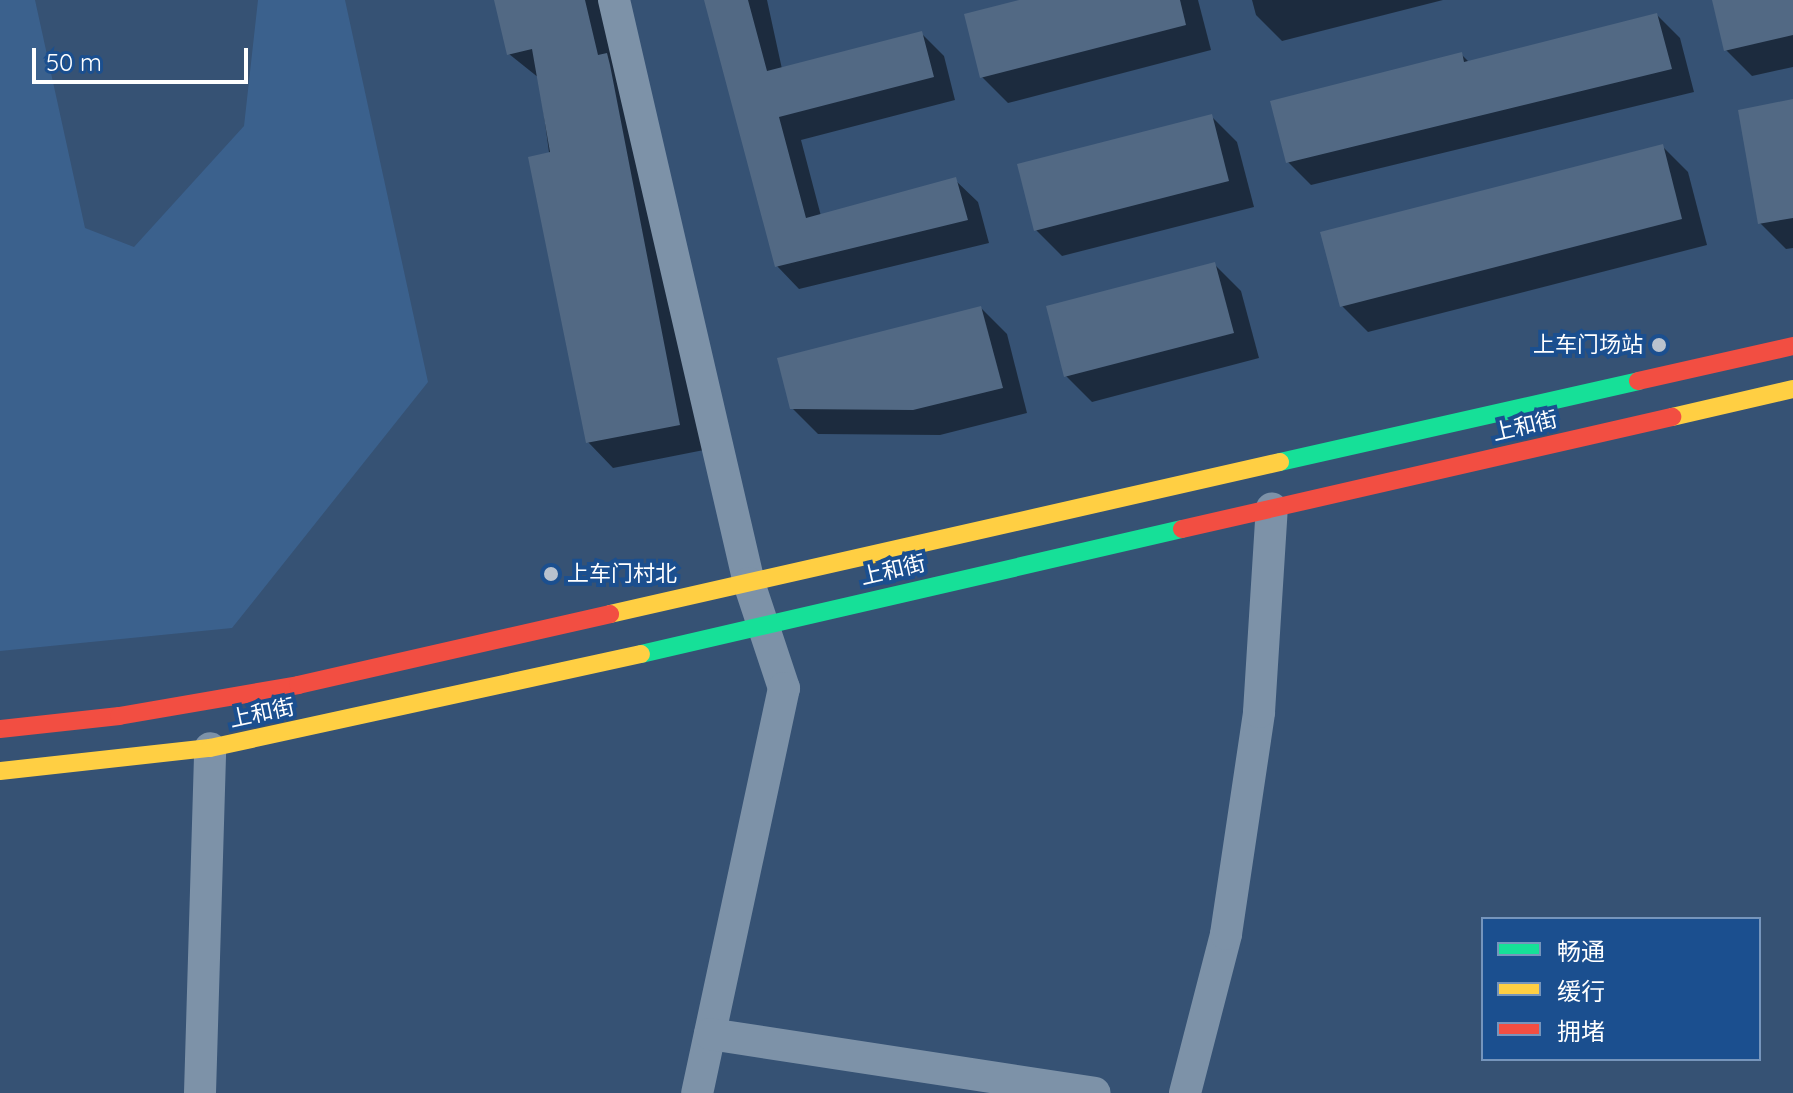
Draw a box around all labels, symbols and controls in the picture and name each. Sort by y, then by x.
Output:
scale bar [36,32,252,82]
text: 50 m [46,47,102,77]
place label: 上车门场站 [1533,332,1643,358]
marker: 上车门场站 [1650,336,1668,354]
street label: 上和街 [1490,406,1560,446]
street label: 上和街 [858,550,928,590]
place label: 上车门村北 [567,561,677,587]
marker: 上车门村北 [542,565,560,583]
street label: 上和街 [227,693,297,733]
legend [1481,917,1761,1061]
text: 畅通 [1557,936,1605,966]
text: 缓行 [1557,976,1605,1006]
text: 拥堵 [1557,1016,1605,1046]

